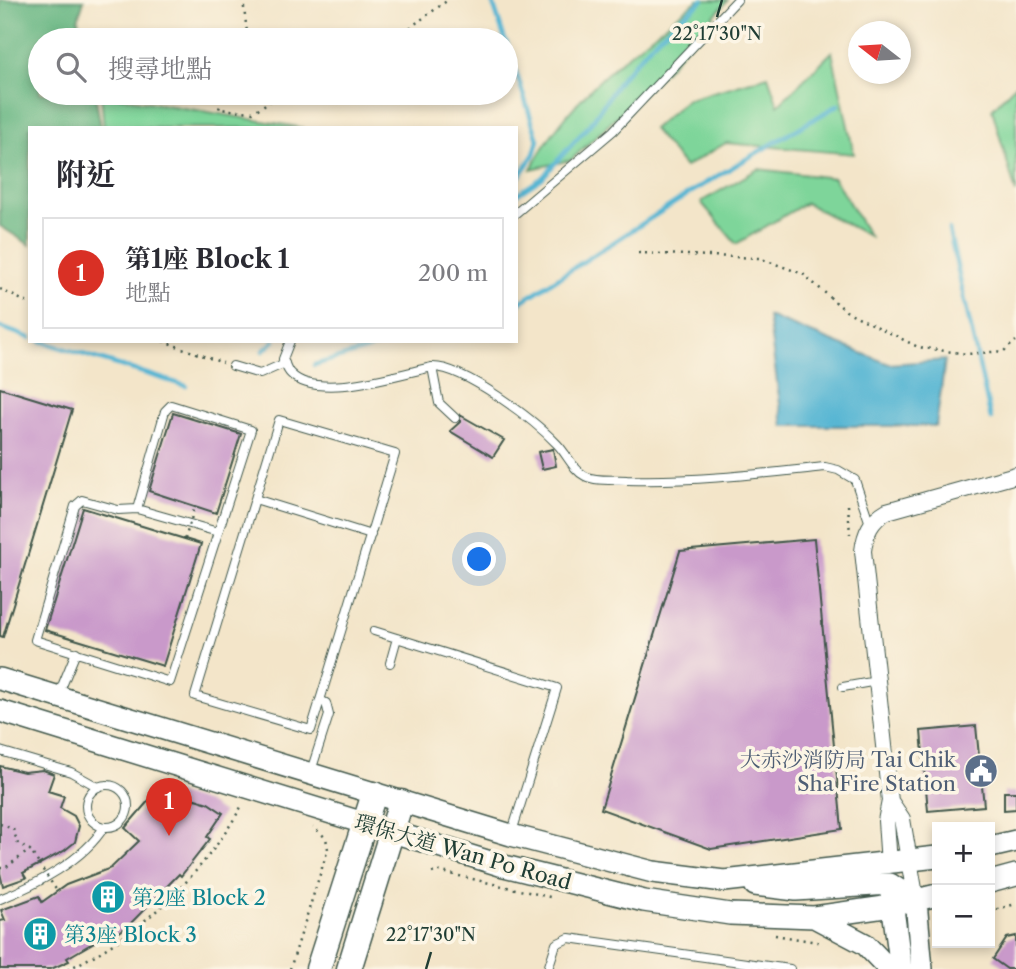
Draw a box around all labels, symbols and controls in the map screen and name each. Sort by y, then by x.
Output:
north arrow [848,21,911,84]
text: 22°17'30"N [672,23,762,45]
search box [28,28,518,105]
icon: search [52,48,90,86]
text: 搜尋地點 [108,53,212,85]
text: 附近 [56,156,116,193]
text: 第1座 Block 1 [125,243,289,275]
text: 1 [76,259,86,287]
text: 200 m [418,259,488,287]
text: 地點 [125,279,171,307]
your location [462,542,496,576]
place label: 大赤沙消防局 Tai Chik Sha Fire Station [740,747,957,796]
public building icon: 大赤沙消防局 Tai Chik Sha Fire Station [962,752,1000,790]
pin: 1 [146,778,192,836]
street label: 環保大道 Wan Po Road [352,809,574,895]
map controls [932,822,995,948]
button: + [932,822,995,885]
building icon: 第2座 Block 2 [89,878,127,916]
place label: 第2座 Block 2 [132,885,266,910]
button: − [932,885,995,948]
building icon: 第3座 Block 3 [21,915,59,953]
place label: 第3座 Block 3 [64,922,197,947]
text: 22°17'30"N [386,924,476,946]

